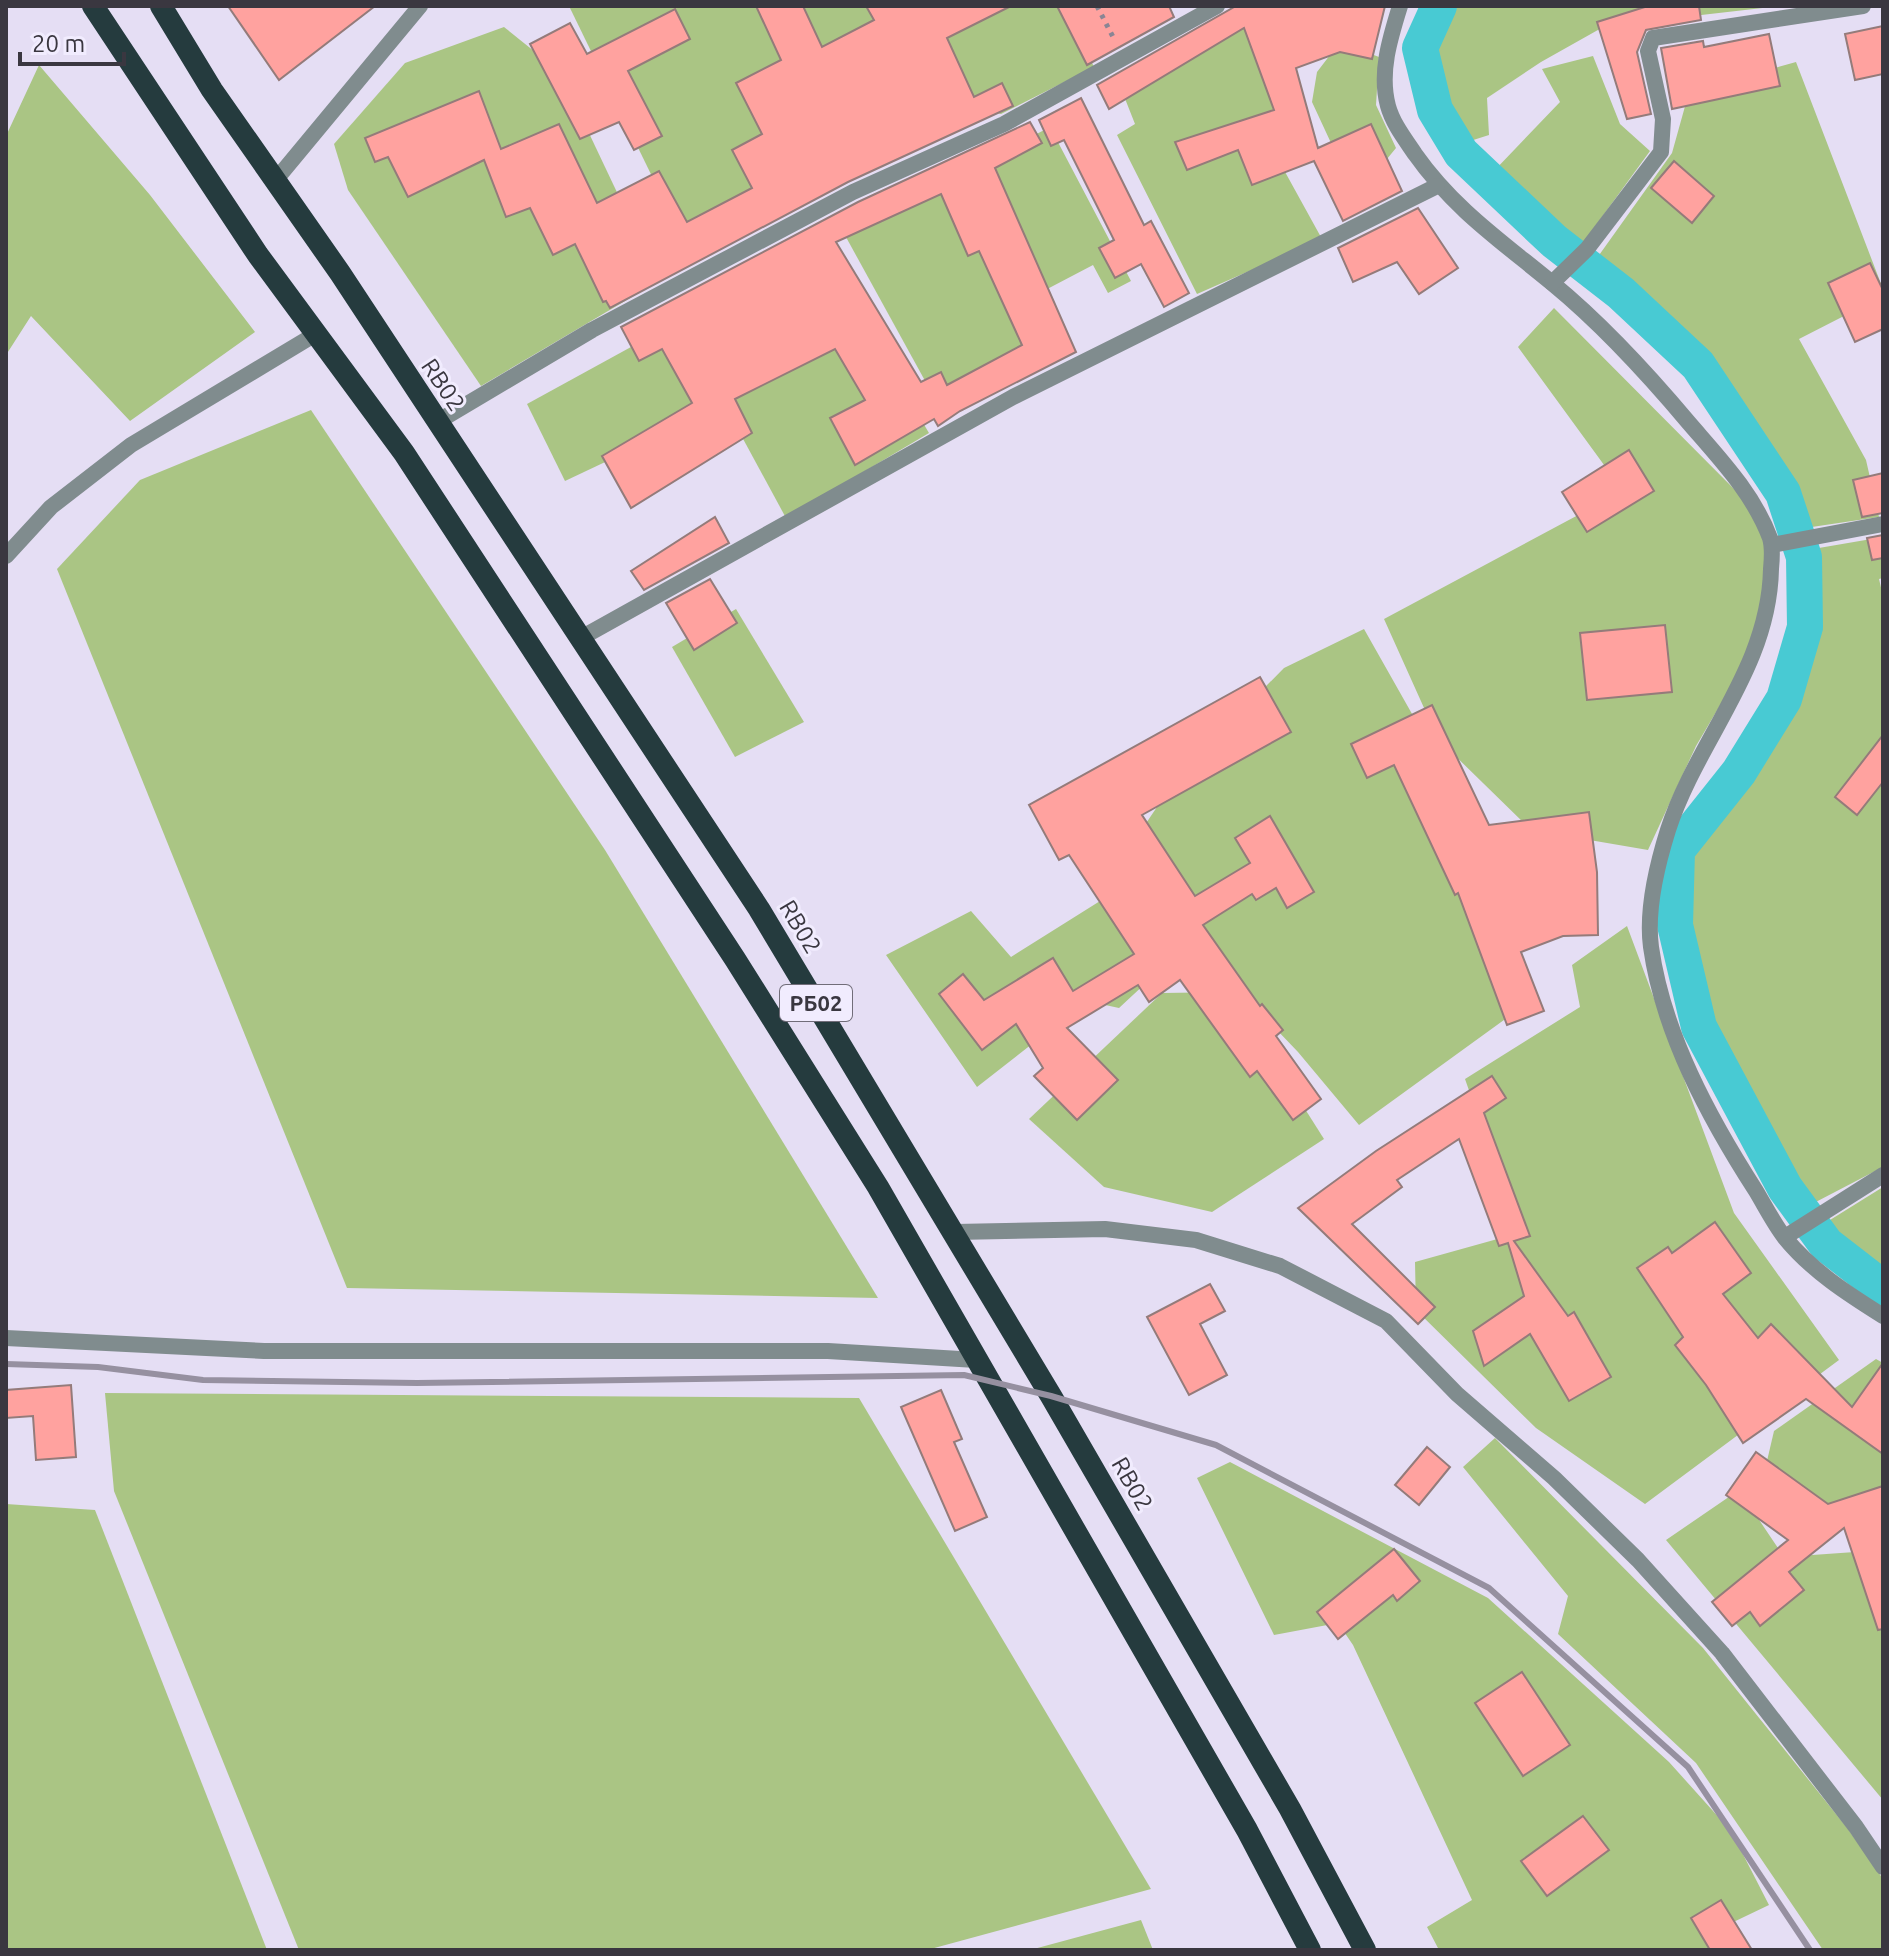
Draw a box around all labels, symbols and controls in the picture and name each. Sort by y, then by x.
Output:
scale bar [20,16,124,66]
text: 20 m [32,30,85,57]
street label: RB02 [416,353,471,416]
street label: RB02 [774,895,827,958]
road number: РБ02 [780,985,852,1021]
street label: RB02 [1106,1452,1158,1515]

